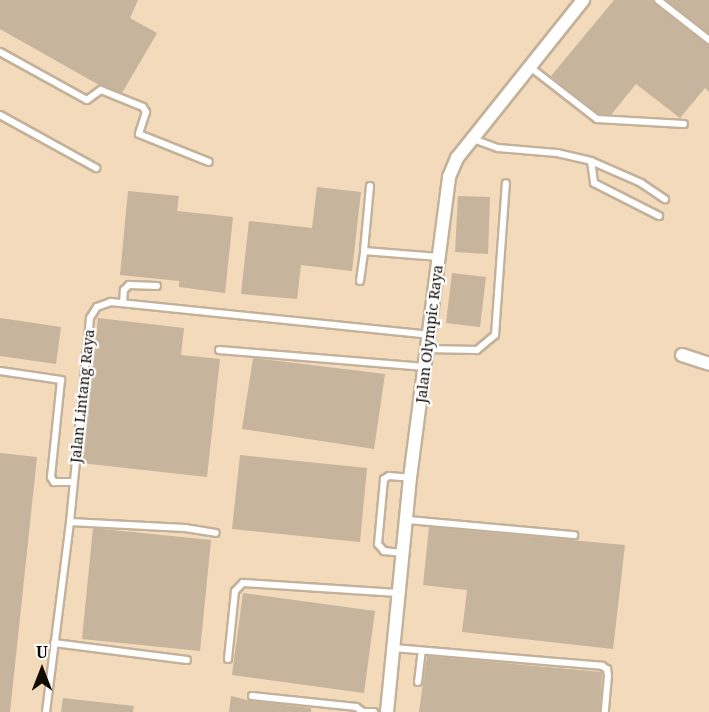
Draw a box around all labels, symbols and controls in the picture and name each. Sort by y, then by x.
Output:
street label: Jalan Olympic Raya [412,264,446,404]
street label: Jalan Lintang Raya [66,328,98,464]
north arrow [12,640,72,700]
text: U [36,641,48,663]

